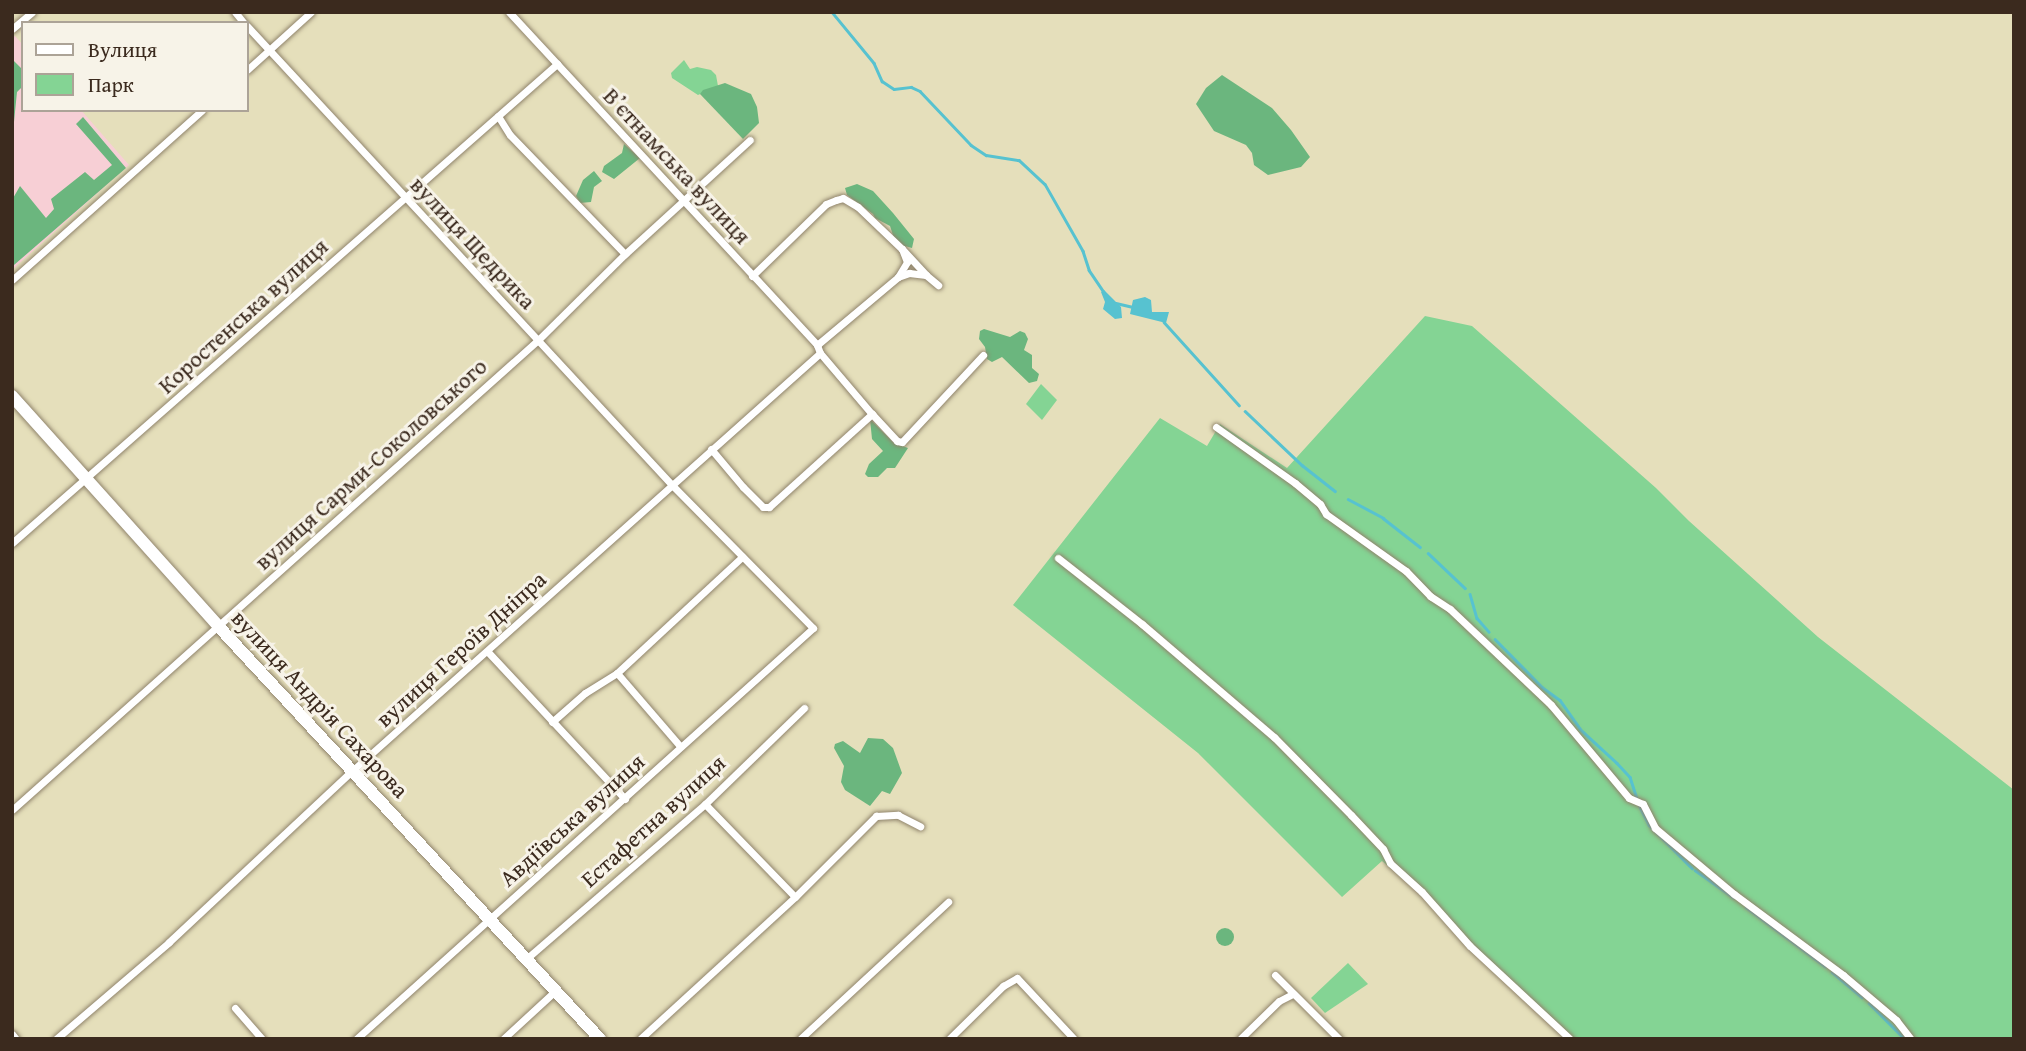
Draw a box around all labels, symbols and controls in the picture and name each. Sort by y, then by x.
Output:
legend [21,21,248,112]
text: Вулиця [88,34,157,65]
text: Парк [88,69,134,100]
street label: Вʼєтнамська вулиця [598,82,756,250]
street label: вулиця Щедрика [405,171,541,315]
street label: Коростенська вулиця [153,233,333,399]
street label: вулиця Сарми-Соколовського [249,352,493,576]
street label: вулиця Героїв Дніпра [370,565,552,733]
street label: вулиця Андрія Сахарова [226,604,414,804]
street label: Авдіївська вулиця [494,748,650,892]
street label: Естафетна вулиця [575,749,731,893]

